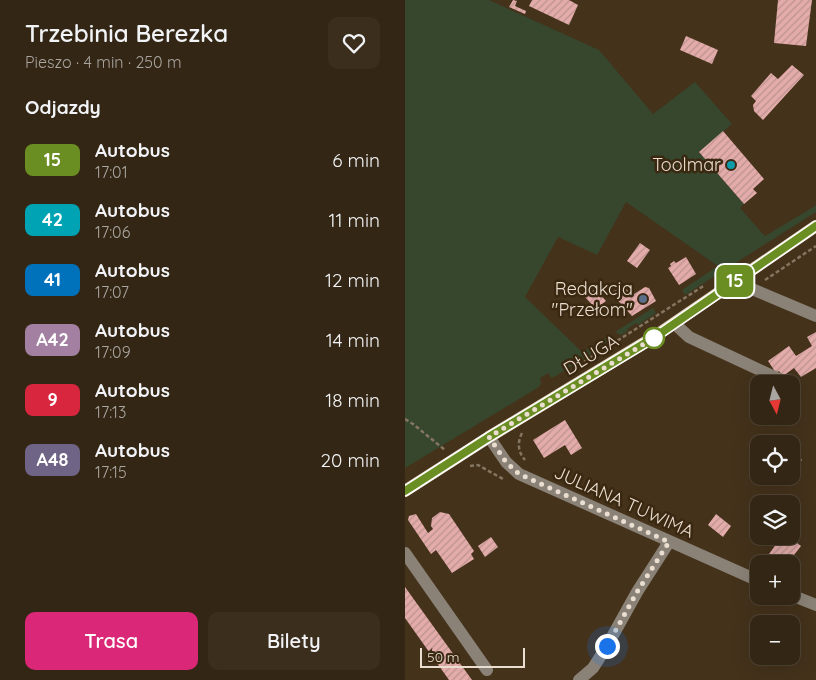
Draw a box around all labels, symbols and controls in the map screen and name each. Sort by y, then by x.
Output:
button: heart [328,17,380,69]
text: Trzebinia Berezka [25,18,228,48]
text: Pieszo · 4 min · 250 m [25,52,182,72]
text: Odjazdy [25,95,101,119]
text: Autobus [95,138,170,162]
text: 15 [44,148,61,171]
text: 6 min [332,148,380,172]
place label: Toolmar [652,153,721,176]
marker: Toolmar [725,159,737,171]
text: 17:01 [95,162,128,182]
text: Autobus [95,198,170,222]
text: 42 [42,208,63,231]
text: 11 min [328,208,380,232]
text: 17:06 [95,222,130,242]
text: Autobus [95,258,170,282]
line badge: 15 [713,265,757,297]
text: 41 [44,268,61,291]
text: 12 min [325,268,380,292]
text: 15 [726,269,744,292]
place label: Redakcja "Przełom" [551,277,633,321]
text: 17:07 [95,282,129,302]
marker: Redakcja "Przełom" [637,293,649,305]
text: Autobus [95,318,170,342]
unlabelled marker [643,327,665,349]
text: A42 [36,328,69,351]
text: 14 min [326,328,380,352]
street label: DŁUGA [559,329,623,380]
text: 17:09 [95,342,131,362]
north arrow [750,375,800,425]
map controls [750,375,800,665]
text: Autobus [95,378,170,402]
text: 9 [47,388,58,411]
text: 18 min [325,388,380,412]
text: 17:13 [95,402,126,422]
button: locate [750,435,800,485]
text: Autobus [95,438,170,462]
text: A48 [37,448,68,471]
text: 20 min [321,448,380,472]
street label: JULIANA TUWIMA [551,460,698,543]
text: 17:15 [95,462,127,482]
button: layers [750,495,800,545]
button: + [750,555,800,605]
button: Trasa [25,612,198,670]
button: Bilety [208,612,380,670]
button: − [750,615,800,665]
your location [595,634,620,659]
scale bar [420,645,525,668]
text: 50 m [427,648,460,666]

